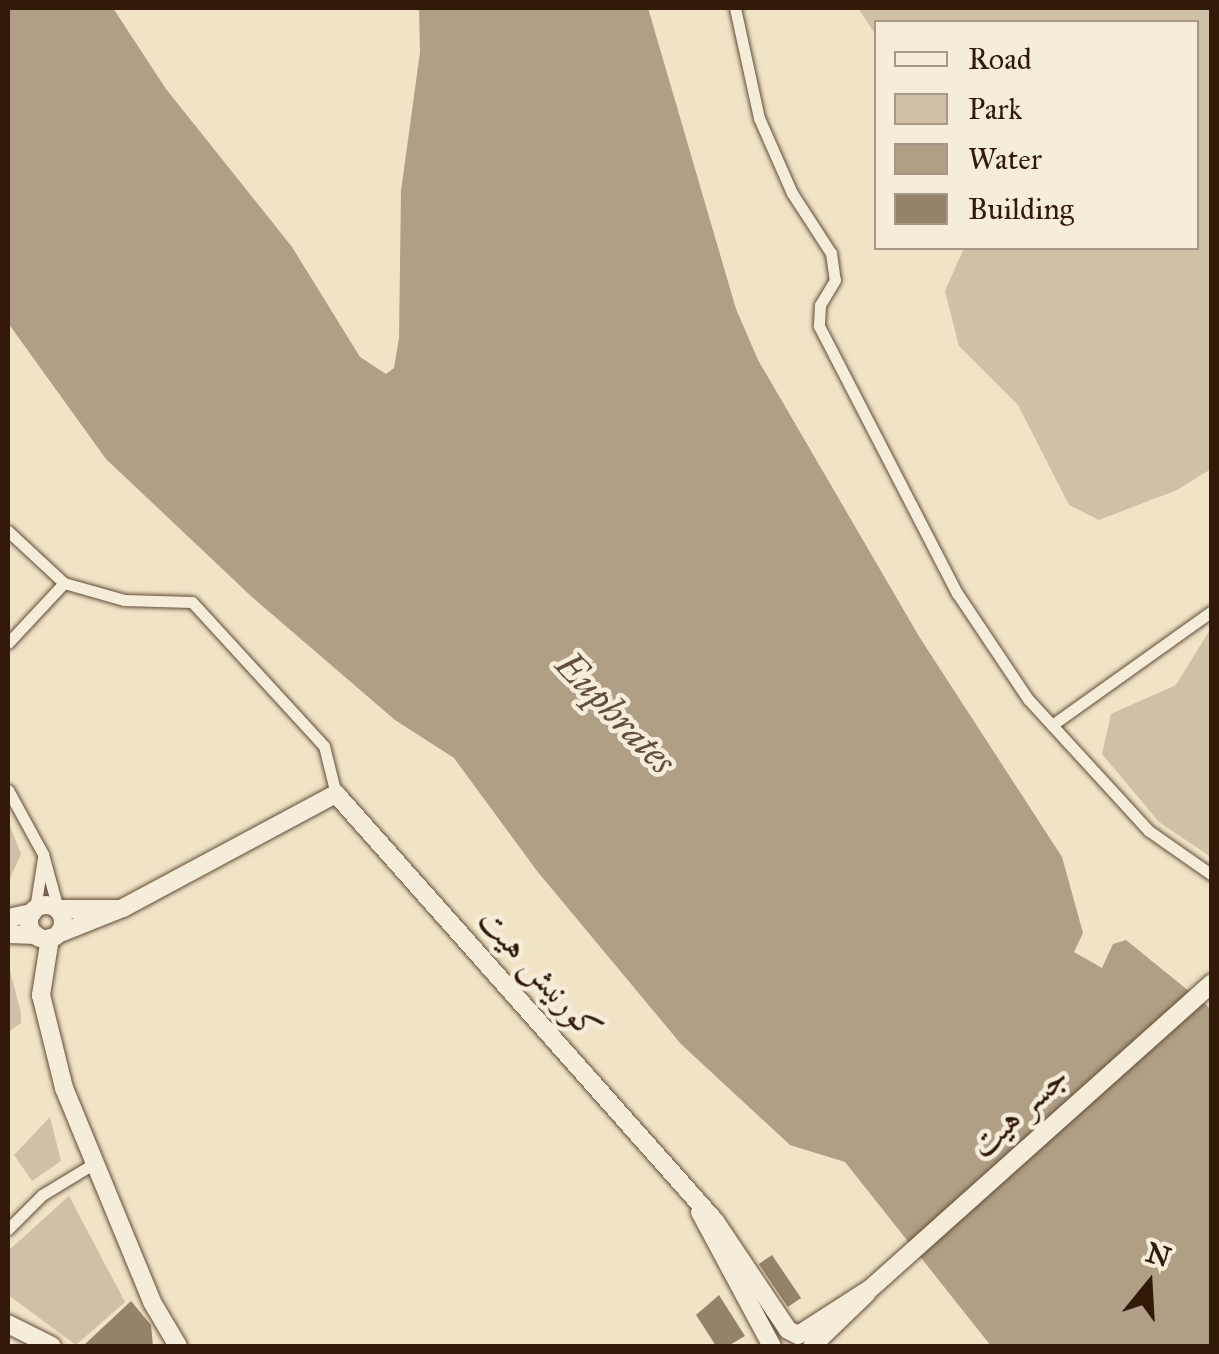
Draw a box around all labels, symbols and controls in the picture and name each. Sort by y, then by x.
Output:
legend [874,20,1199,250]
text: Road [968,41,1032,77]
text: Park [968,91,1022,127]
text: Water [968,141,1042,177]
text: Building [968,191,1074,227]
water label: Euphrates [546,642,684,784]
street label: كورنيش هيت [469,899,611,1049]
street label: جسر هيت [961,1056,1077,1166]
north arrow [1099,1234,1199,1334]
text: N [1142,1235,1175,1275]

